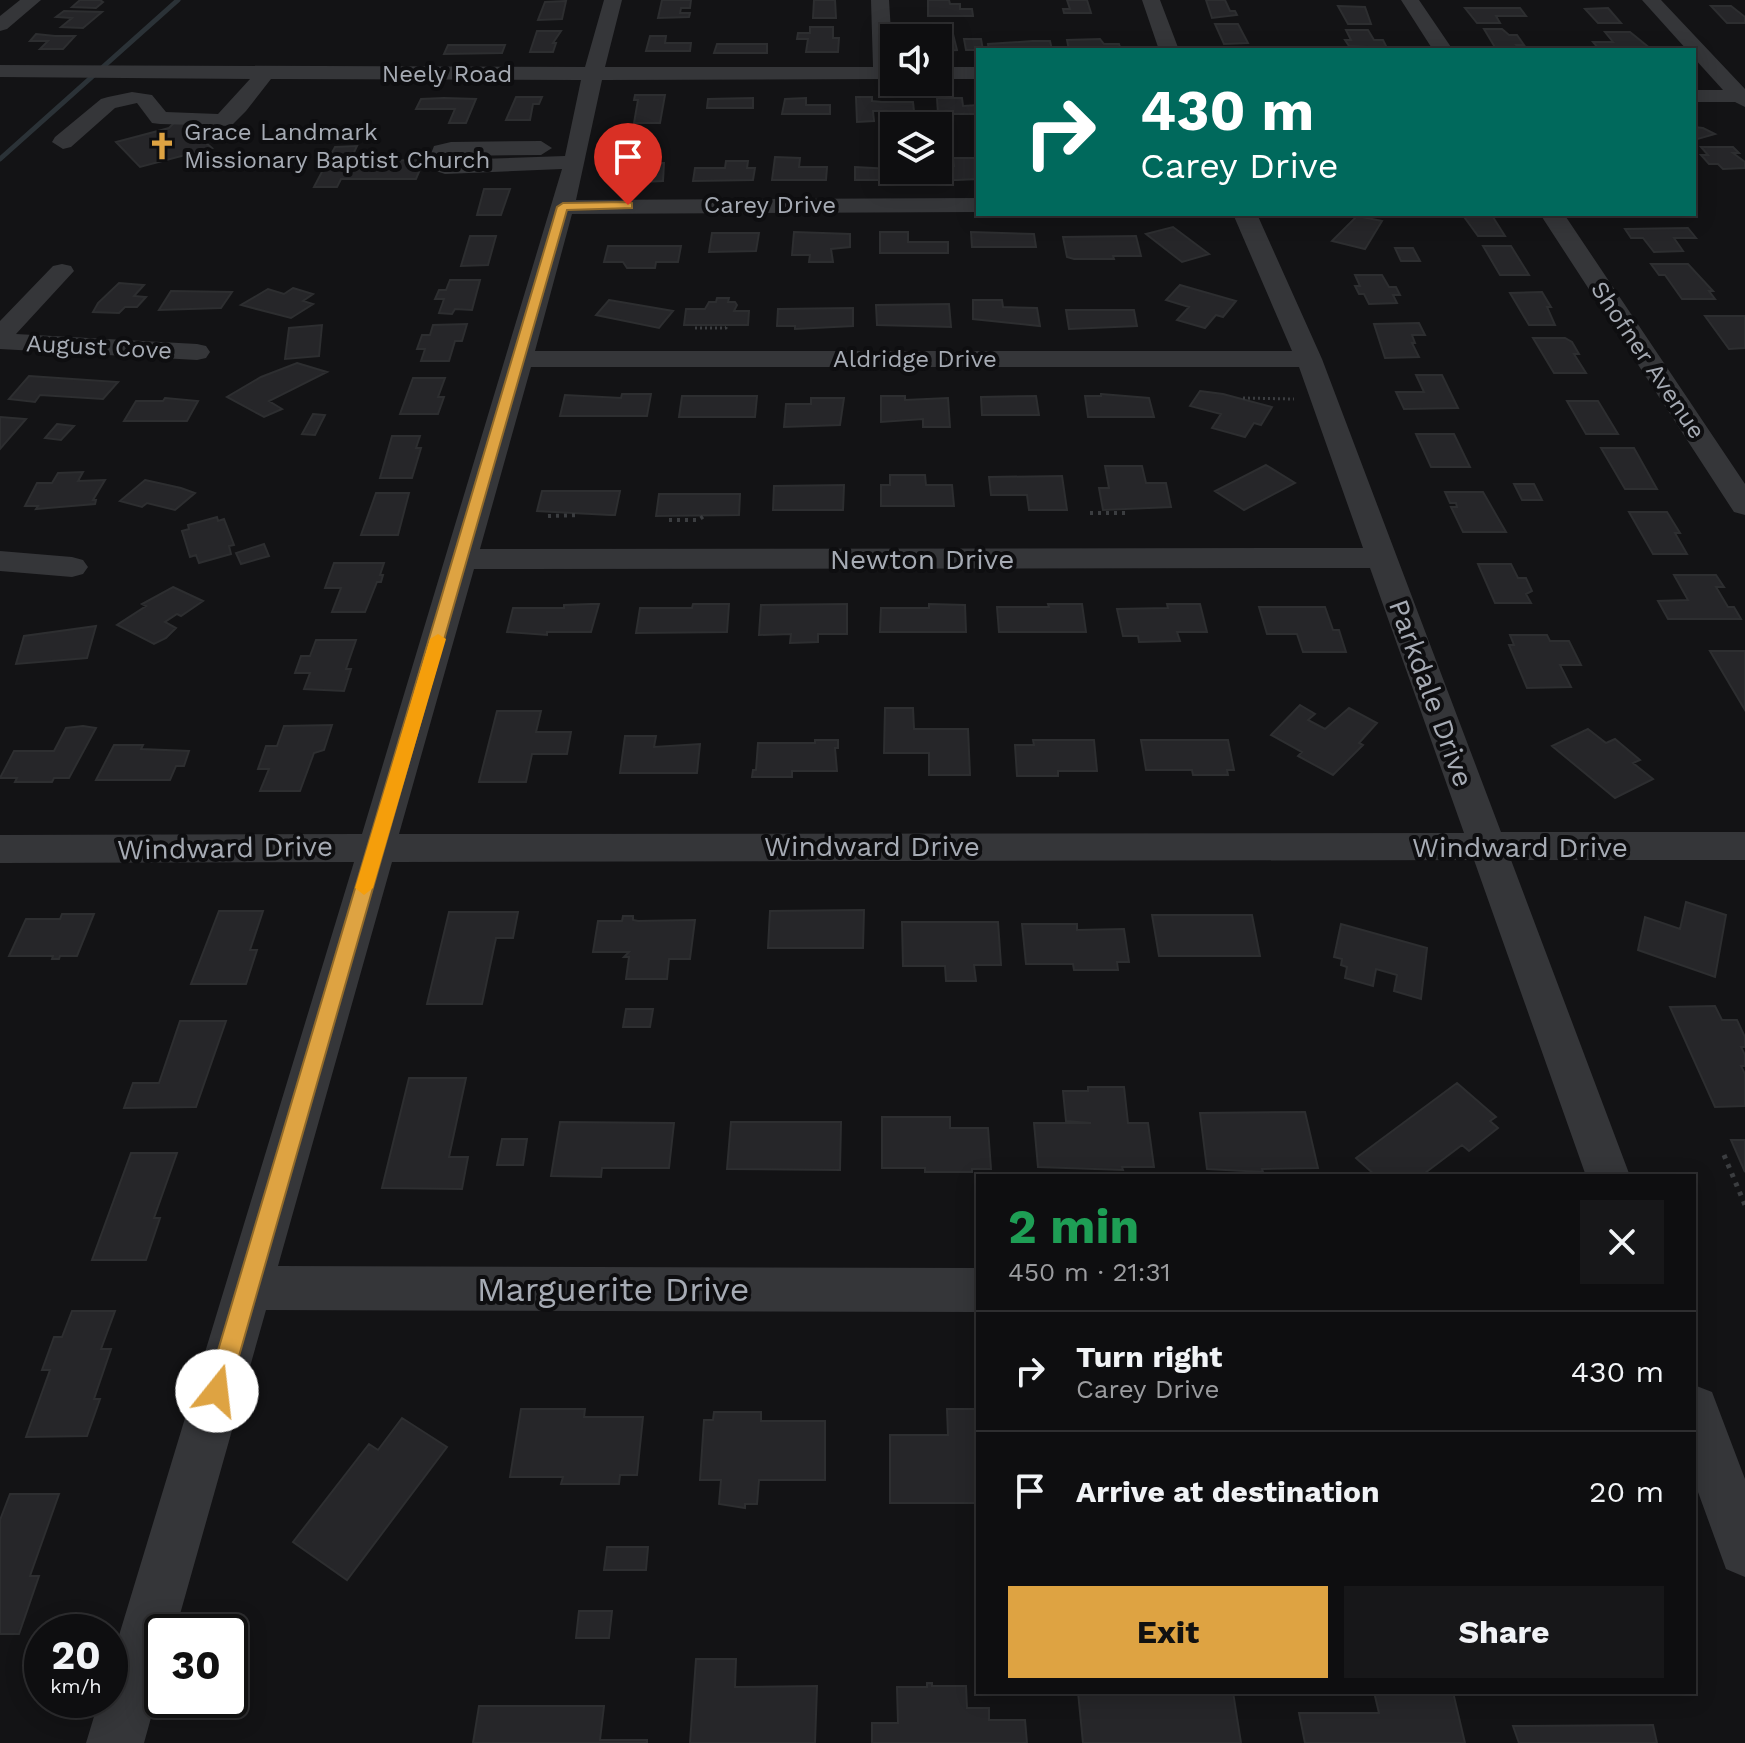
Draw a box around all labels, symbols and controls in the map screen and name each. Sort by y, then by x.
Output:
map controls [880,24,952,184]
button: sound [880,24,952,96]
street label: Neely Road [382,60,512,88]
text: 430 m [1140,78,1314,144]
icon: right [1008,80,1112,184]
button: layers [880,112,952,184]
place label: Grace Landmark Missionary Baptist Church [184,118,490,174]
pin [594,123,662,205]
church icon: Grace Landmark Missionary Baptist Church [147,131,177,161]
icon: arrive [606,135,650,179]
text: Carey Drive [1140,145,1339,187]
street label: Carey Drive [704,191,836,219]
street label: Shofner Avenue [1585,276,1711,444]
street label: August Cove [25,329,173,365]
street label: Aldridge Drive [833,345,997,373]
street label: Newton Drive [830,543,1014,576]
street label: Parkdale Drive [1382,595,1480,791]
street label: Windward Drive [117,830,333,866]
street label: Windward Drive [764,830,980,863]
street label: Windward Drive [1412,831,1628,864]
text: 2 min [1008,1198,1139,1255]
button: close [1580,1200,1664,1284]
text: 450 m · 21:31 [1008,1257,1171,1287]
street label: Marguerite Drive [477,1269,749,1309]
text: Turn right [1076,1339,1222,1374]
position arrow [175,1349,259,1433]
icon: right [1008,1349,1052,1393]
text: 430 m [1571,1354,1664,1389]
text: Carey Drive [1076,1374,1219,1404]
icon: arrive [1008,1469,1052,1513]
text: Arrive at destination [1076,1474,1380,1509]
text: 20 m [1589,1474,1664,1509]
button: Exit [1008,1586,1328,1678]
button: Share [1344,1586,1664,1678]
speed limit sign: 30 [144,1614,248,1718]
text: 20 [51,1632,101,1679]
text: km/h [50,1674,102,1698]

